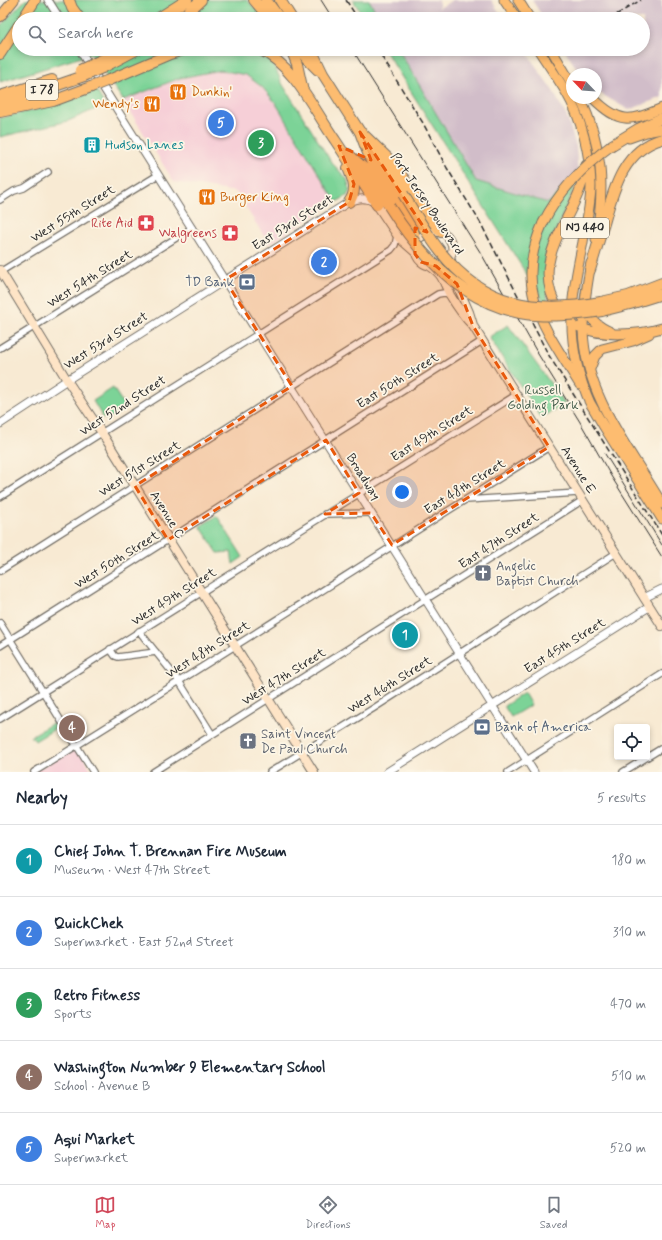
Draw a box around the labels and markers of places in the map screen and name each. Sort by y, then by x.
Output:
restaurant icon: Dunkin' [168,82,188,102]
place label: Dunkin' [191,84,232,101]
restaurant icon: Wendy's [142,94,162,114]
place label: Wendy's [93,96,139,113]
pin: 5 [208,108,234,138]
pin: 3 [248,128,274,158]
building icon: Hudson Lanes [82,135,102,155]
place label: Hudson Lanes [105,137,184,154]
restaurant icon: Burger King [197,187,217,207]
place label: Burger King [220,189,289,207]
pharmacy icon: Rite Aid [136,213,156,233]
place label: Rite Aid [91,215,133,232]
pharmacy icon: Walgreens [220,223,240,243]
place label: Walgreens [159,225,217,243]
pin: 2 [311,247,337,277]
bank icon: TD Bank [237,272,257,292]
place label: TD Bank [185,274,235,291]
place label: Angelic Baptist Church [496,558,579,590]
church icon: Angelic Baptist Church [473,563,493,583]
pin: 1 [392,620,418,650]
pin: 4 [59,713,85,743]
bank icon: Bank of America [472,717,492,737]
place label: Bank of America [495,719,591,736]
place label: Saint Vincent De Paul Church [261,726,348,758]
church icon: Saint Vincent De Paul Church [238,731,258,751]

